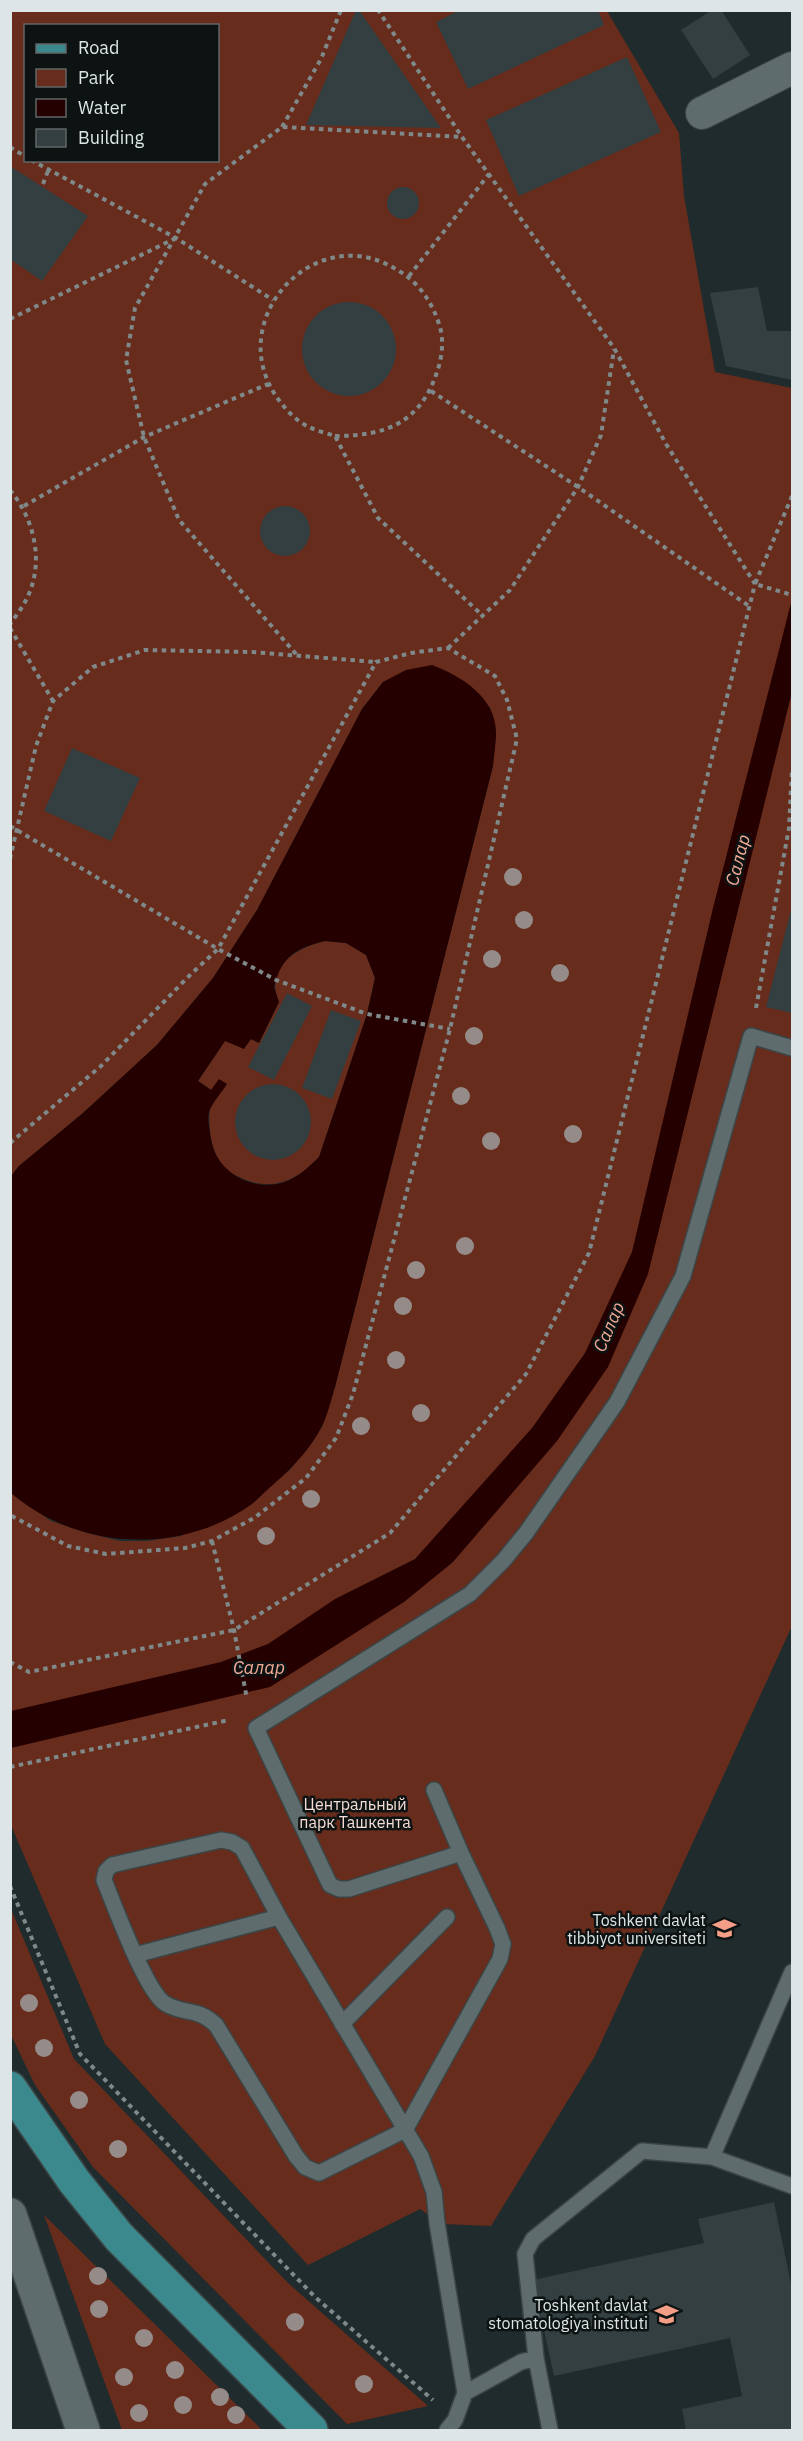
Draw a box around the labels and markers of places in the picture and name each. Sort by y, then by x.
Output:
place label: Toshkent davlat tibbiyot universiteti [567,1910,706,1948]
school or university icon: Toshkent davlat tibbiyot universiteti [711,1916,737,1942]
place label: Toshkent davlat stomatologiya instituti [488,2295,648,2333]
school or university icon: Toshkent davlat stomatologiya instituti [653,2301,679,2327]

